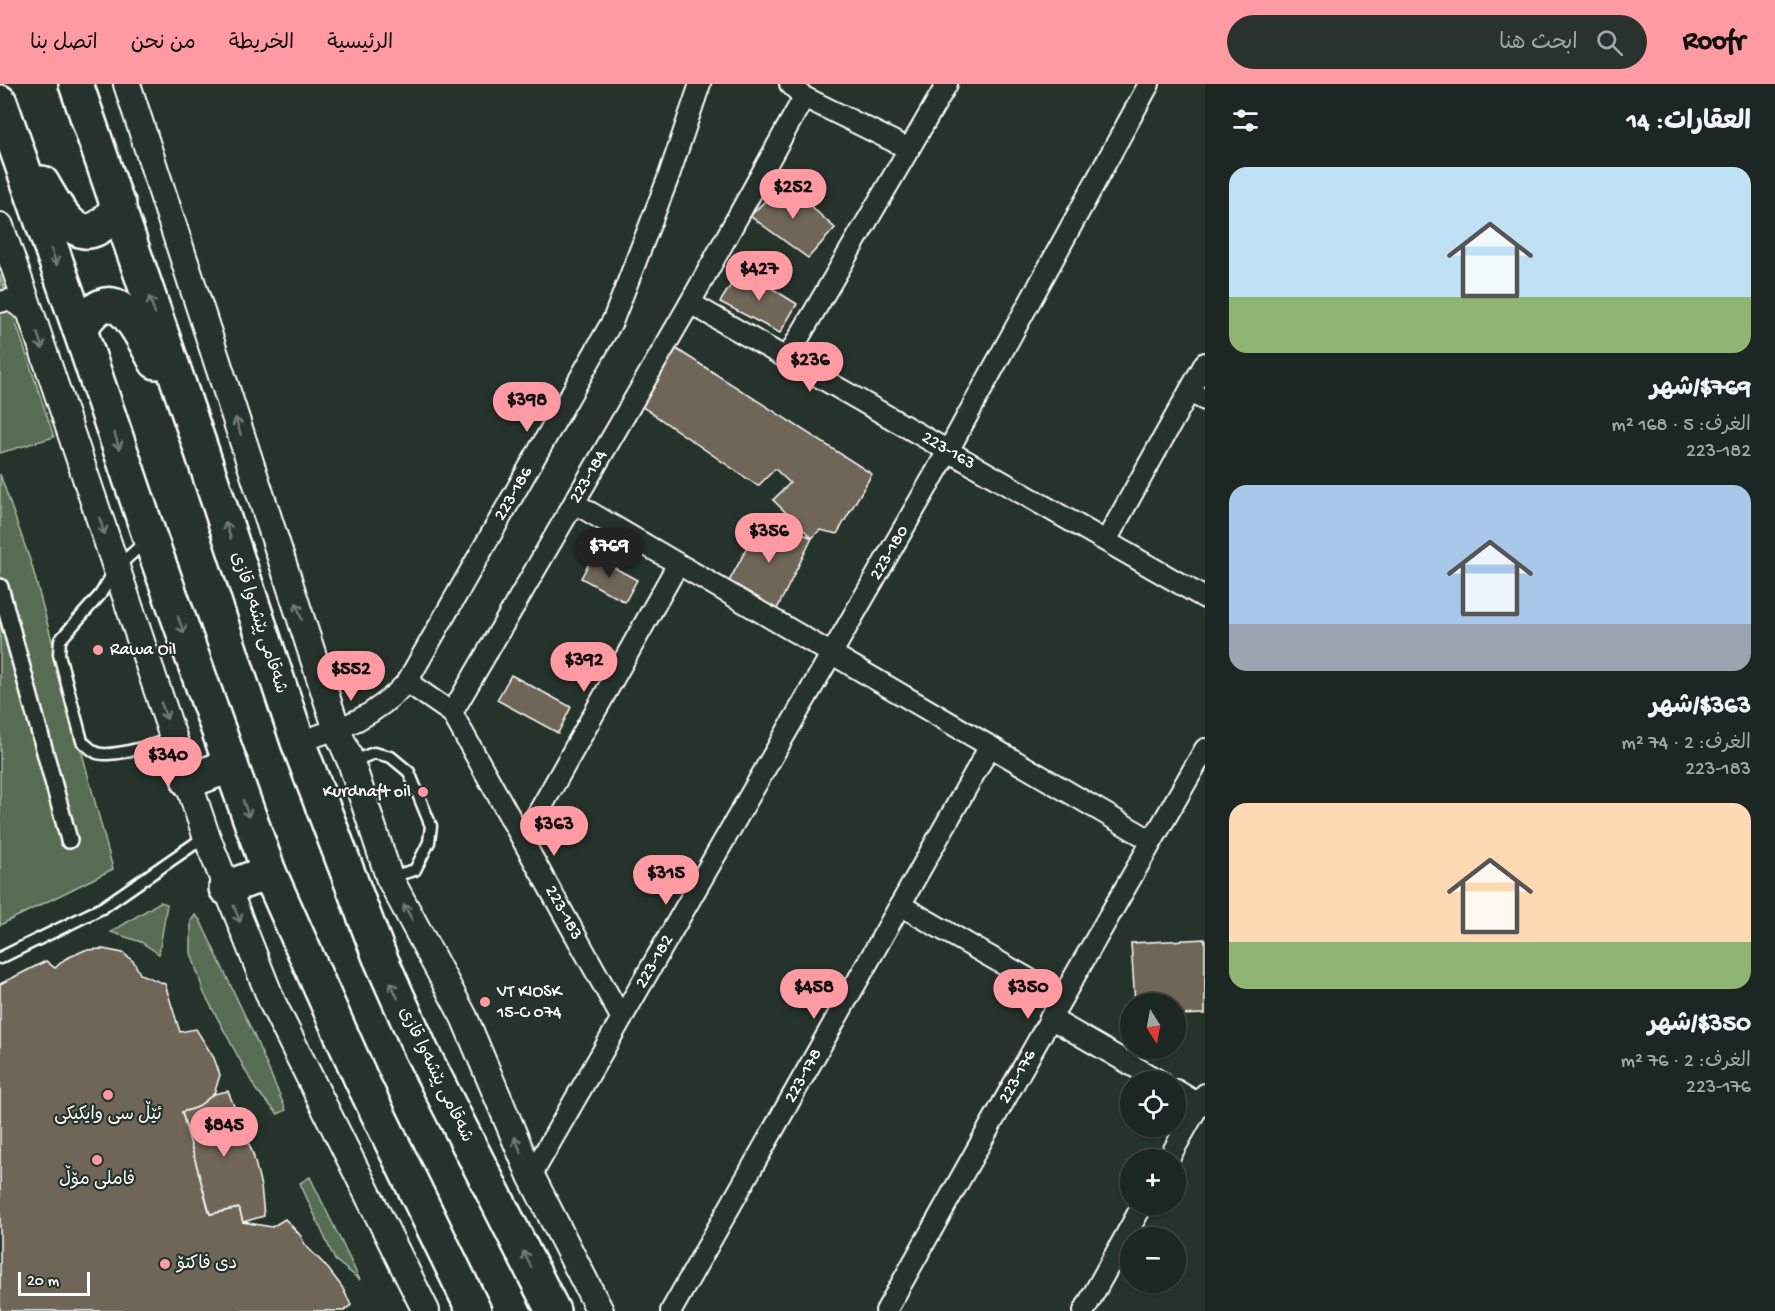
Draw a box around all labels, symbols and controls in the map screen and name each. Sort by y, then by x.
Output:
search box [1227,15,1647,69]
icon: search [1593,26,1626,59]
text: Roofr [1683,26,1745,59]
text: ابحث هنا [1499,31,1578,57]
text: اتصل بنا [30,32,98,57]
text: من نحن [131,32,196,57]
text: الخريطة [229,32,294,57]
text: الرئيسية [327,32,393,57]
icon: filters [1229,104,1262,137]
text: العقارات: 14 [1627,108,1751,139]
pin: $252 [757,169,829,220]
text: $252 [773,177,813,200]
icon: home [1436,206,1544,314]
one-way arrow [50,247,61,265]
pin: $427 [723,251,795,302]
text: $427 [740,259,778,282]
one-way arrow [146,296,157,315]
one-way arrow [36,331,47,350]
pin: $236 [774,342,846,393]
text: $236 [790,350,830,373]
text: $769/شهر [1650,374,1751,405]
pin: $398 [491,382,563,433]
text: $398 [507,390,547,413]
text: الغرف: 5 · 168 m² [1612,415,1751,438]
one-way arrow [232,417,243,436]
street label: 223-163 [917,427,979,475]
one-way arrow [113,431,124,450]
text: 223-182 [1686,441,1751,464]
street label: 223-184 [565,446,613,507]
street label: 223-186 [490,462,538,525]
pin: $356 [733,513,805,564]
one-way arrow [97,516,108,535]
one-way arrow [221,521,232,540]
text: $356 [749,521,789,544]
street label: 223-180 [866,522,914,584]
icon: home [1436,524,1544,632]
pin: $769 [573,528,645,579]
text: $769 [589,536,629,559]
street label: شەقامی پێشەوا قازی [225,549,291,697]
one-way arrow [292,602,303,621]
one-way arrow [176,616,187,634]
place label: Rawa Oil [110,640,176,661]
pin: $392 [548,642,620,693]
marker: Rawa Oil [91,643,105,657]
text: $392 [564,650,604,673]
pin: $552 [315,651,387,702]
text: $552 [331,659,371,682]
text: $363/شهر [1650,692,1751,723]
one-way arrow [160,701,171,720]
text: الغرف: 2 · 74 m² [1622,733,1751,756]
pin: $340 [132,737,204,788]
text: $340 [148,745,188,768]
text: 223-183 [1685,759,1751,782]
place label: Kurdnaft oil [323,782,411,803]
marker: Kurdnaft oil [416,785,430,799]
one-way arrow [242,799,253,818]
pin: $363 [518,806,590,857]
text: $363 [534,814,574,837]
icon: home [1436,842,1544,950]
pin: $315 [630,855,702,906]
text: $315 [647,863,685,886]
street label: 223-183 [539,882,587,944]
one-way arrow [232,904,243,923]
one-way arrow [402,904,413,922]
street label: 223-182 [631,931,679,993]
pin: $458 [778,969,850,1020]
pin: $350 [992,969,1064,1020]
text: $458 [794,977,834,1000]
text: $350 [1007,977,1049,1000]
one-way arrow [388,981,400,999]
place label: VT KIOSK 15-C 074 [496,982,564,1024]
north arrow [1120,993,1186,1059]
map controls [1120,993,1186,1293]
marker: VT KIOSK 15-C 074 [478,995,492,1009]
street label: شەقامی پێشەوا قازی [393,1004,477,1146]
text: $350/شهر [1648,1010,1751,1041]
street label: 223-178 [780,1045,828,1107]
street label: 223-176 [995,1046,1042,1108]
text: الغرف: 2 · 76 m² [1621,1051,1751,1074]
button: locate [1120,1071,1186,1137]
text: 223-176 [1686,1077,1751,1100]
marker: ئێڵ سی وایکیکی [101,1088,115,1102]
place label: ئێڵ سی وایکیکی [54,1100,162,1126]
pin: $845 [188,1107,260,1158]
text: $845 [204,1115,244,1138]
one-way arrow [512,1137,523,1155]
button: + [1120,1149,1186,1215]
marker: فاملی مۆڵ [90,1153,104,1167]
place label: فاملی مۆڵ [59,1164,135,1191]
button: − [1120,1227,1186,1293]
one-way arrow [520,1250,532,1268]
place label: دی فاکتۆ [175,1254,237,1275]
marker: دی فاکتۆ [158,1257,172,1271]
scale bar [18,1269,90,1296]
text: 20 m [27,1273,59,1292]

